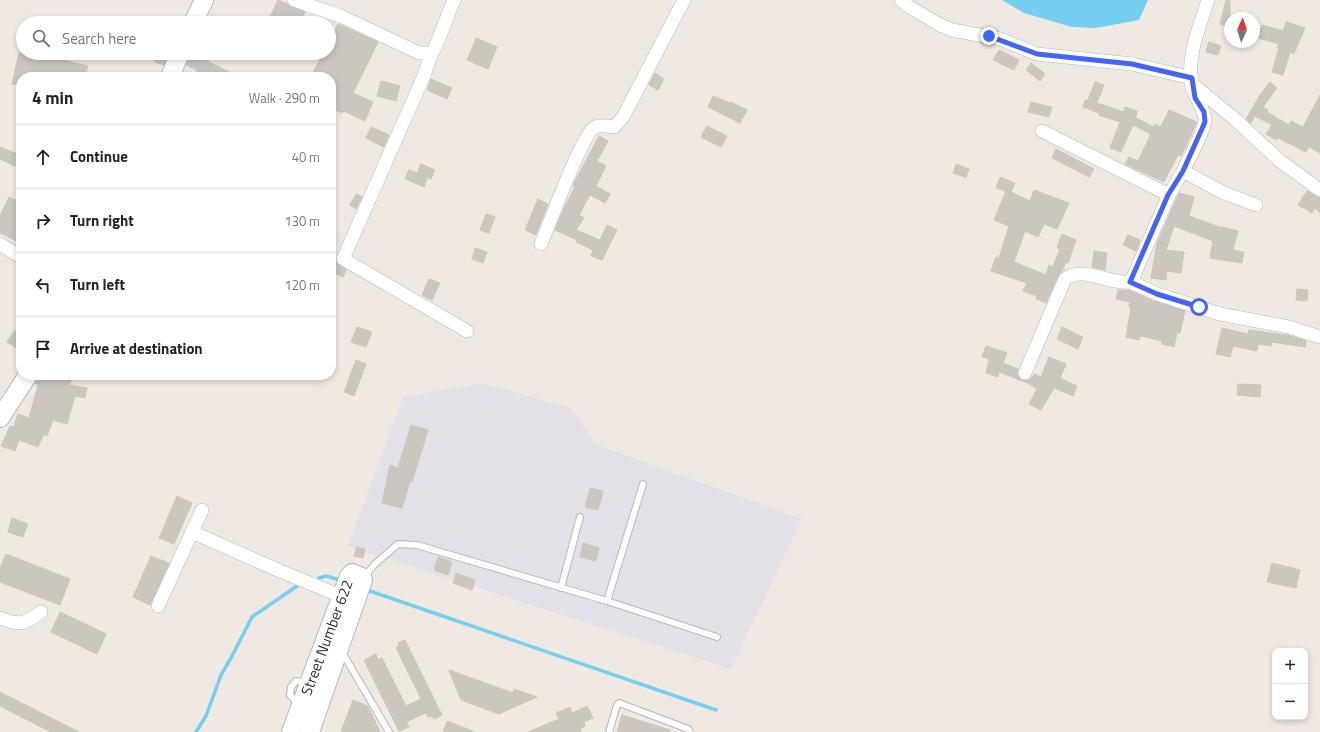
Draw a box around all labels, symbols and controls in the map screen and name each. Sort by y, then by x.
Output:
north arrow [1224,12,1260,48]
search box [16,16,336,60]
icon: search [30,27,52,49]
text: Search here [62,27,136,50]
route end [980,27,998,45]
text: 4 min [32,85,73,111]
text: Walk · 290 m [249,88,320,108]
text: Continue [70,145,128,168]
icon: ahead [32,146,54,168]
text: 40 m [292,147,320,167]
text: Turn right [70,209,134,232]
icon: right [32,210,54,232]
text: 130 m [284,211,320,231]
text: Turn left [70,273,125,296]
icon: left [32,274,54,296]
text: 120 m [284,275,320,295]
route start [1190,298,1208,316]
text: Arrive at destination [70,337,203,360]
icon: arrive [32,338,54,360]
street label: Street Number 622 [294,576,358,698]
map controls [1272,648,1308,720]
button: + [1272,648,1308,684]
button: − [1272,684,1308,720]

